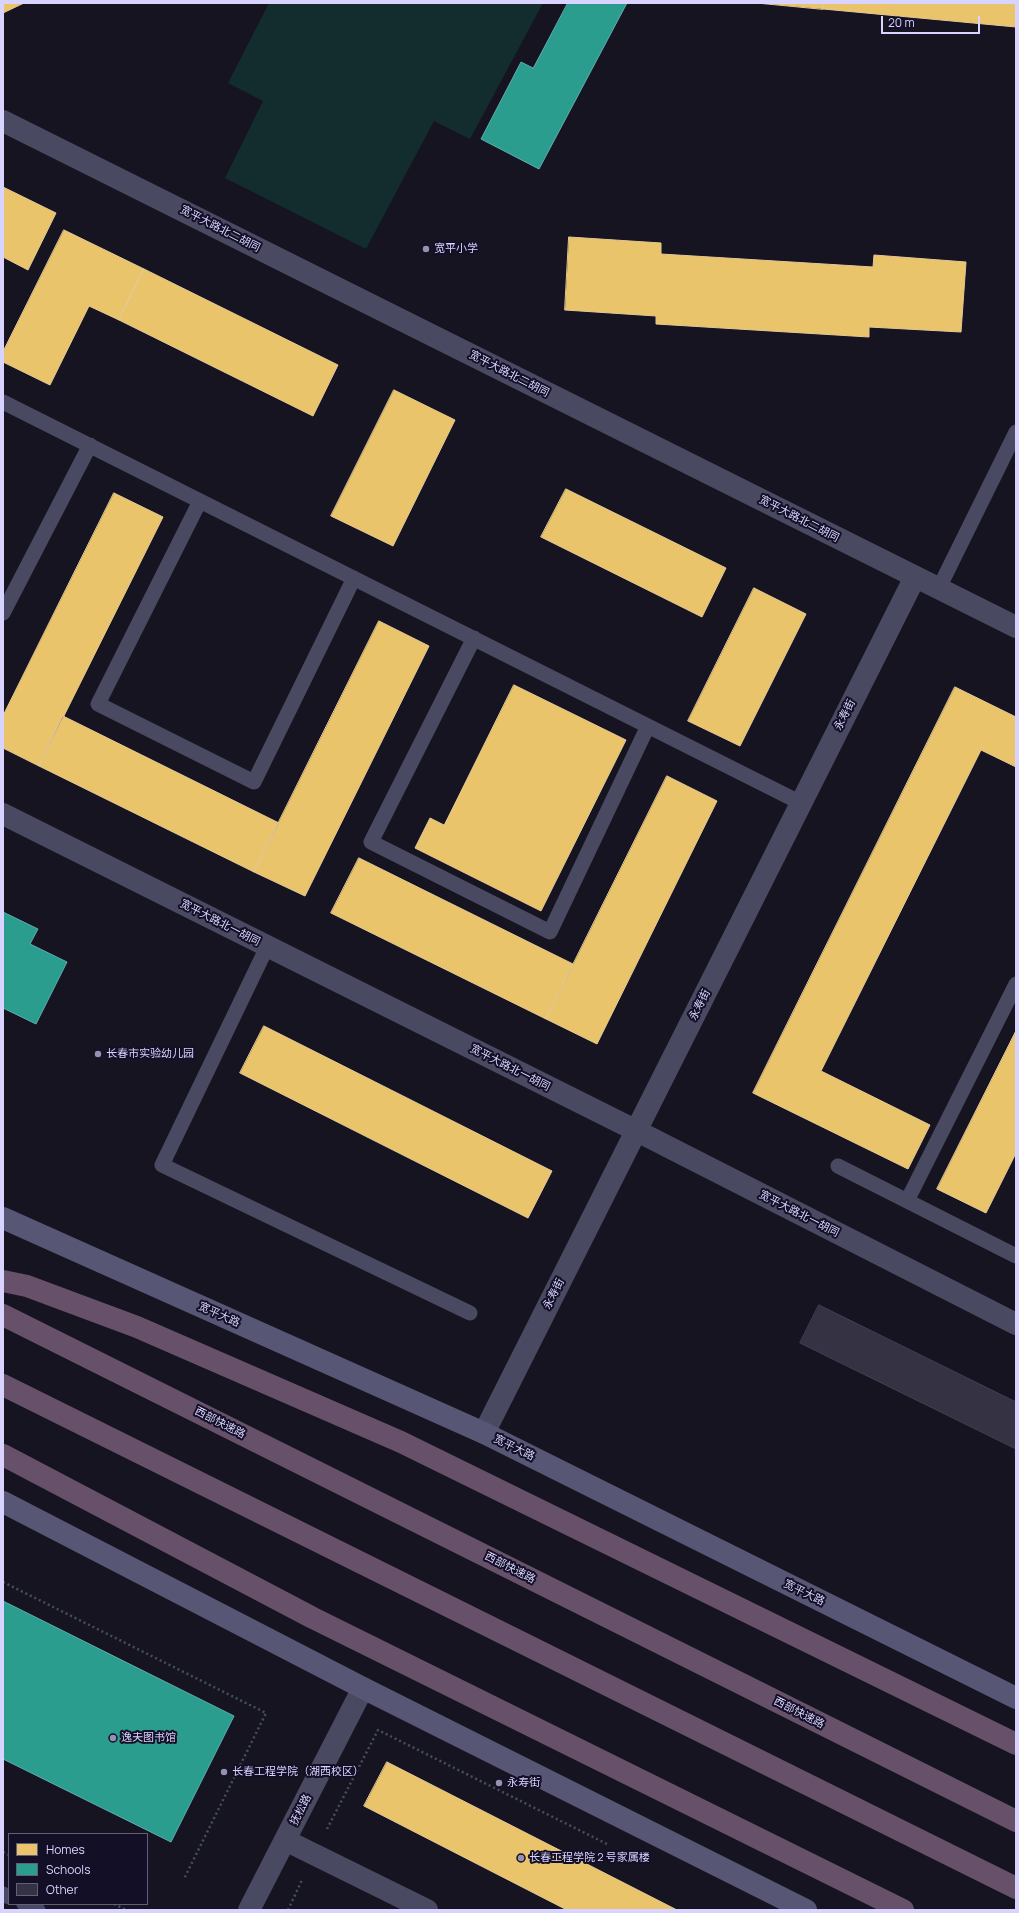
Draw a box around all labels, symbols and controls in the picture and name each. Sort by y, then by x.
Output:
scale bar [883,8,982,34]
text: 20 m [888,14,915,31]
street label: 宽平大路北二胡同 [178,203,262,255]
place label: 宽平小学 [434,242,478,256]
marker: 宽平小学 [421,244,431,254]
street label: 宽平大路北二胡同 [467,348,551,400]
street label: 宽平大路北二胡同 [757,493,841,545]
street label: 永寿街 [832,697,858,733]
street label: 宽平大路北一胡同 [178,897,262,949]
street label: 永寿街 [687,987,713,1023]
street label: 宽平大路北一胡同 [468,1042,552,1094]
place label: 长春市实验幼儿园 [106,1047,194,1061]
marker: 长春市实验幼儿园 [93,1049,103,1059]
street label: 宽平大路北一胡同 [757,1188,841,1240]
street label: 永寿街 [541,1276,567,1312]
street label: 宽平大路 [196,1300,242,1330]
street label: 西部快速路 [193,1405,247,1441]
street label: 宽平大路 [491,1432,537,1464]
street label: 西部快速路 [483,1550,537,1586]
street label: 宽平大路 [781,1577,827,1609]
street label: 西部快速路 [772,1695,826,1731]
place label: 逸夫图书馆 [121,1731,176,1745]
marker: 逸夫图书馆 [108,1733,118,1743]
place label: 长春工程学院（湖西校区） [232,1765,364,1779]
marker: 长春工程学院（湖西校区） [219,1767,229,1777]
place label: 永寿街 [507,1776,540,1790]
marker: 永寿街 [494,1778,504,1788]
street label: 抚松路 [288,1792,314,1828]
legend [8,1833,148,1905]
text: Homes [46,1841,85,1858]
place label: 长春工程学院 2 号家属楼 [529,1851,650,1865]
marker: 长春工程学院 2 号家属楼 [516,1853,526,1863]
text: Schools [46,1861,90,1878]
text: Other [46,1881,78,1898]

